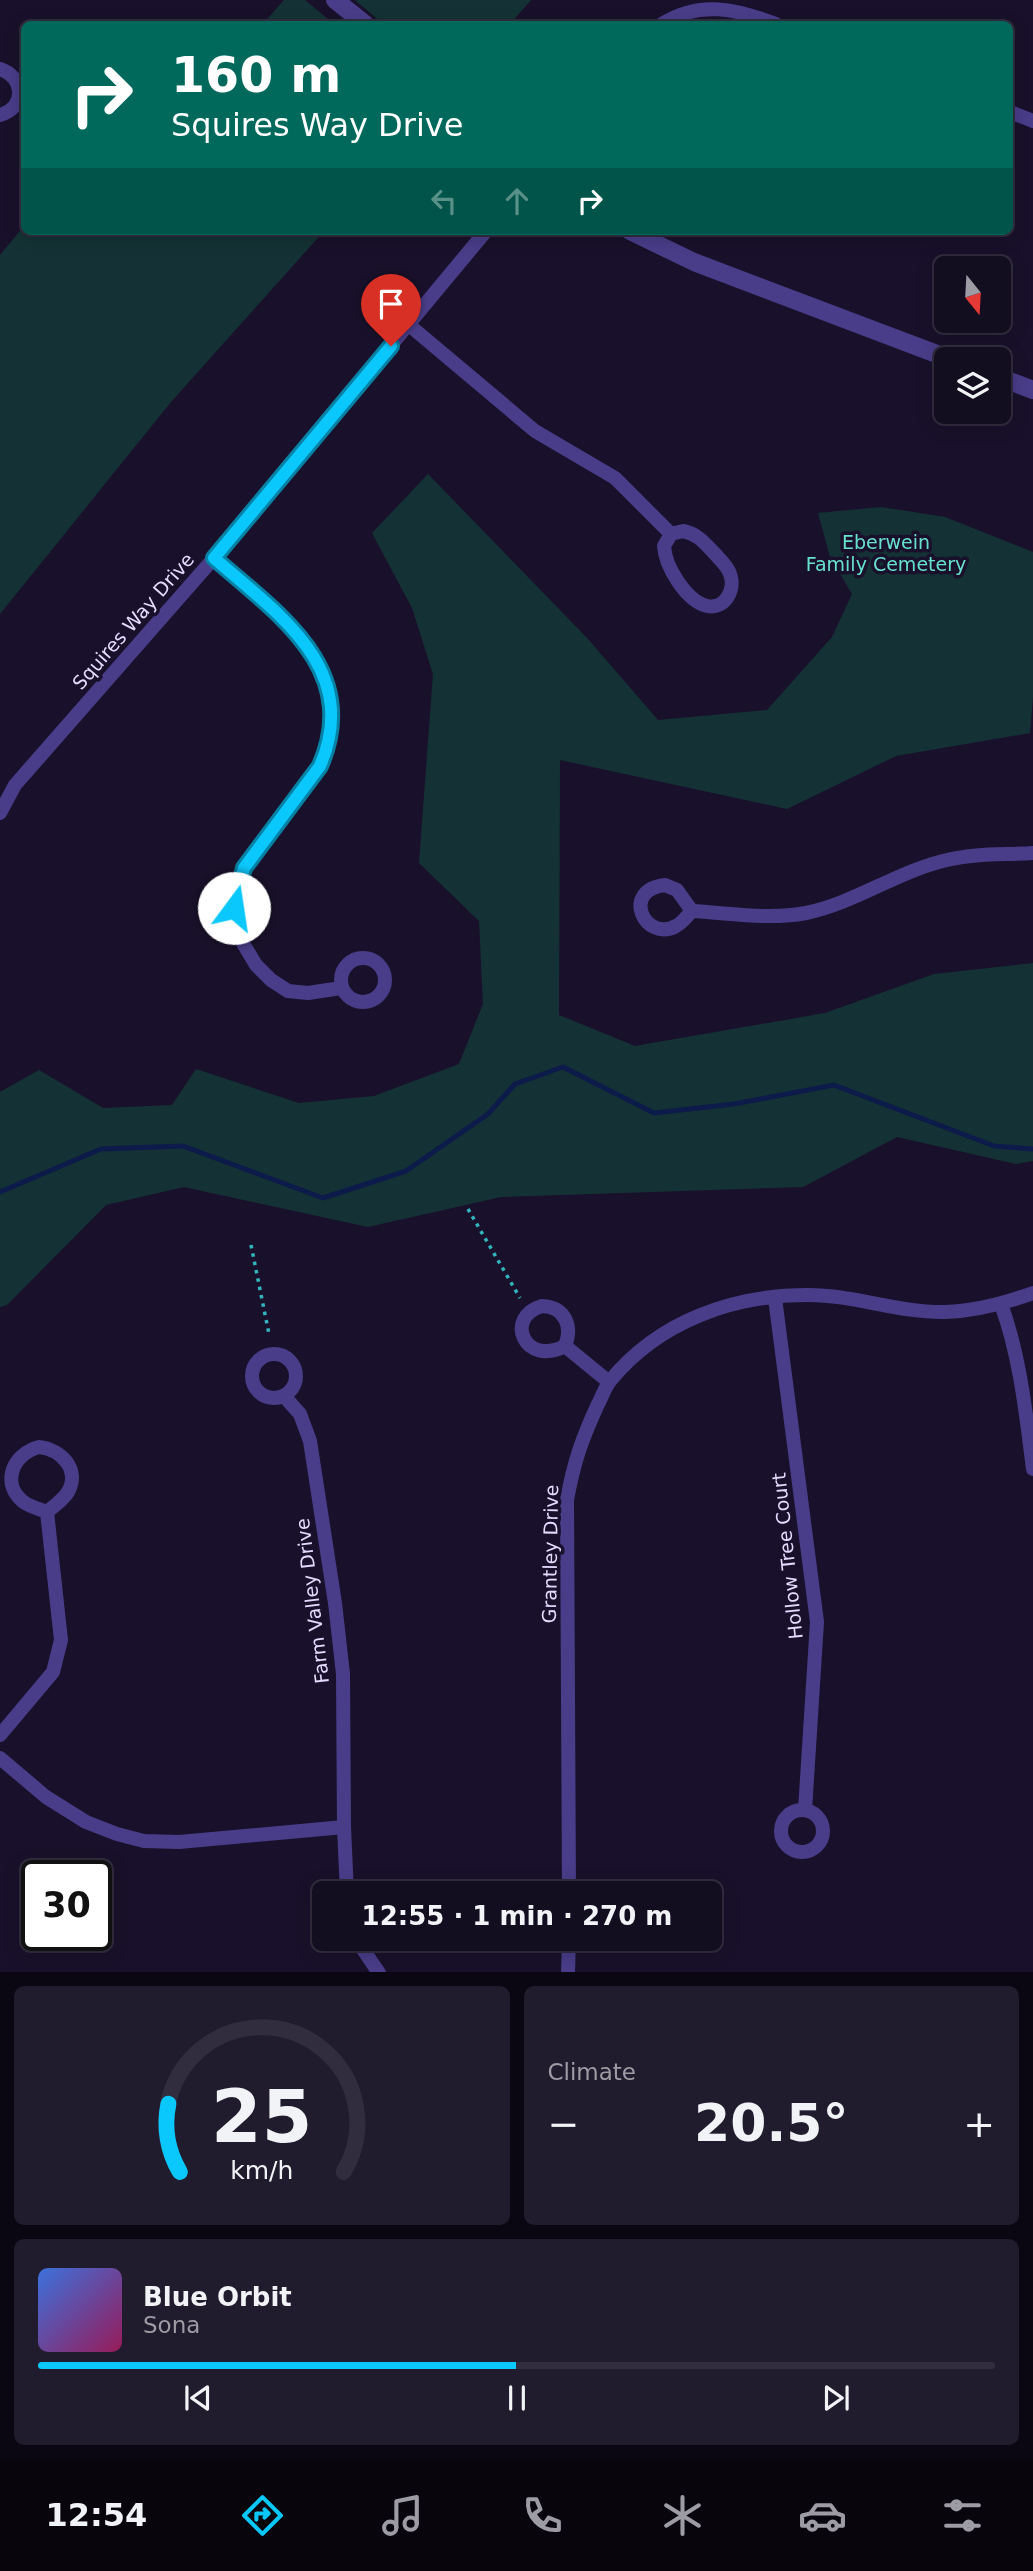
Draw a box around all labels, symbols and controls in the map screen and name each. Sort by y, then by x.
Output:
text: 160 m [171,47,341,104]
icon: right [56,49,147,140]
text: Squires Way Drive [171,106,463,144]
icon: left [425,182,463,220]
icon: ahead [498,182,536,220]
icon: right [571,182,609,220]
north arrow [934,256,1012,332]
map controls [934,256,1011,424]
pin [361,274,421,346]
icon: arrive [372,285,410,323]
button: layers [934,347,1011,424]
park label: Eberwein Family Cemetery [806,531,966,575]
street label: Squires Way Drive [68,548,198,694]
position arrow [197,871,271,945]
street label: Hollow Tree Court [767,1472,807,1640]
street label: Grantley Drive [538,1485,562,1623]
street label: Farm Valley Drive [291,1517,333,1685]
speed limit sign: 30 [21,1860,112,1951]
text: 12:55 · 1 min · 270 m [362,1901,672,1931]
text: Climate [548,2059,636,2085]
text: 25 [211,2074,312,2159]
text: 20.5° [694,2093,848,2153]
text: − [548,2102,579,2146]
text: + [963,2102,995,2146]
text: km/h [230,2155,293,2184]
text: Blue Orbit [143,2282,292,2312]
text: Sona [143,2312,200,2338]
icon: previous [179,2379,217,2417]
icon: pause [498,2379,536,2417]
icon: next [817,2379,855,2417]
icon: directions [238,2491,287,2540]
icon: music [378,2491,427,2540]
icon: phone [518,2491,567,2540]
icon: climate [658,2491,707,2540]
icon: car [798,2491,847,2540]
icon: filters [938,2491,987,2540]
text: 12:54 [46,2496,147,2534]

